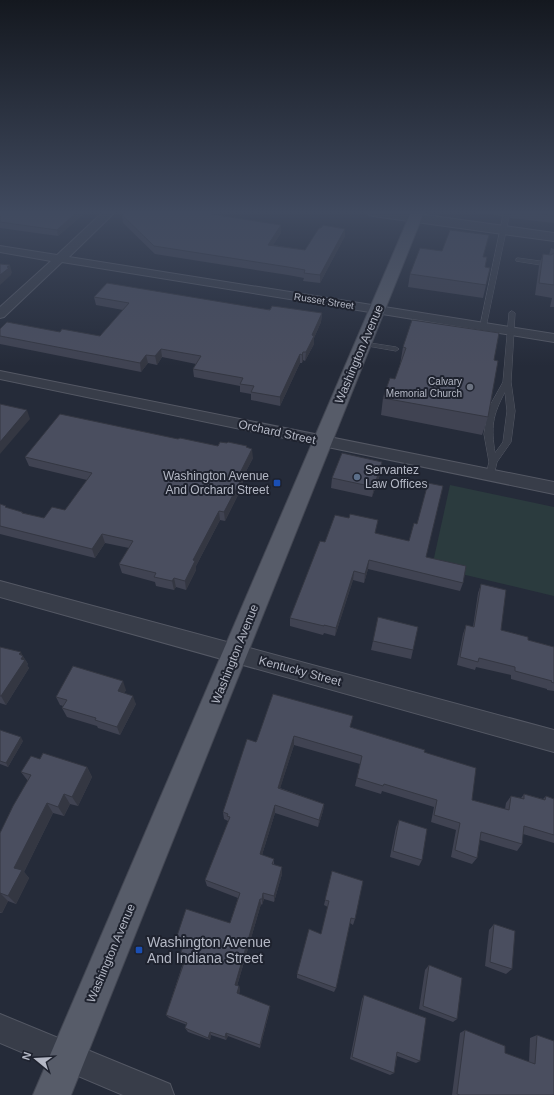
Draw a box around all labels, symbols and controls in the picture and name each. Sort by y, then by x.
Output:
street label: Russet Street [293,291,355,311]
street label: Washington Avenue [332,302,386,406]
place label: Calvary Memorial Church [386,376,462,399]
marker: Calvary Memorial Church [465,382,475,392]
street label: Orchard Street [237,417,318,447]
place label: Servantez Law Offices [365,463,427,491]
place label: Washington Avenue And Orchard Street [163,469,270,497]
marker: Servantez Law Offices [352,472,362,482]
marker: Washington Avenue And Orchard Street [272,478,282,488]
street label: Washington Avenue [209,602,261,706]
street label: Kentucky Street [257,653,343,689]
street label: Washington Avenue [84,901,138,1005]
place label: Washington Avenue And Indiana Street [147,934,271,966]
marker: Washington Avenue And Indiana Street [134,945,144,955]
north arrow [16,1039,56,1079]
text: N [20,1050,33,1062]

